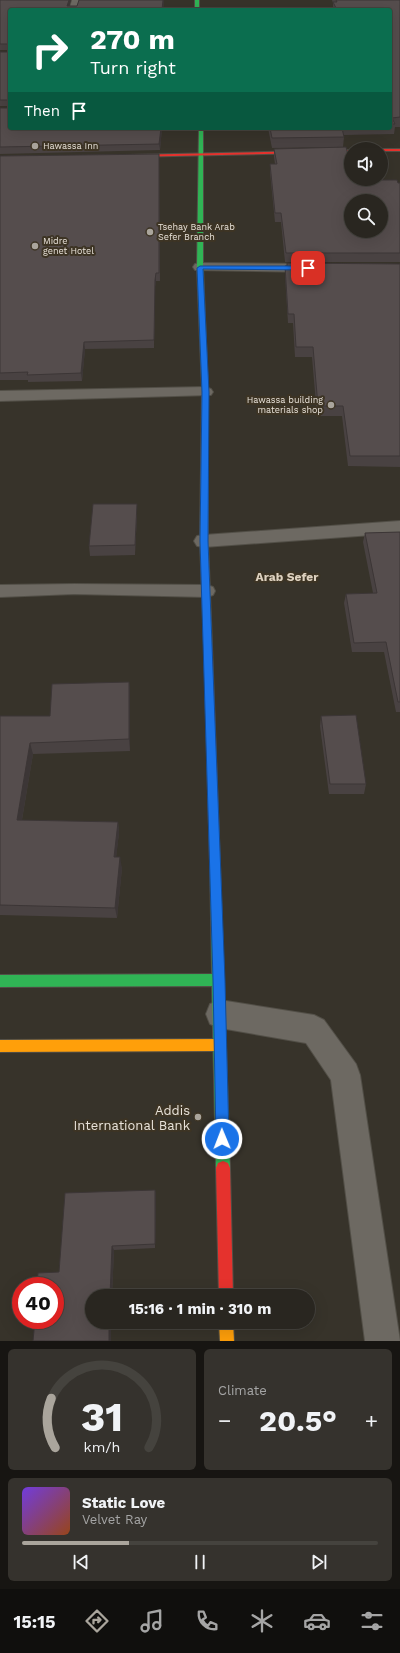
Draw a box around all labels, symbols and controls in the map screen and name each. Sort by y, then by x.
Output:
text: 270 m [90,23,175,56]
icon: right [24,24,76,76]
text: Turn right [90,57,176,78]
icon: arrive [68,100,90,122]
text: Then [24,102,60,120]
marker: Hawassa Inn [30,141,40,151]
place label: Hawassa Inn [43,141,98,151]
map controls [344,142,388,238]
button: sound [344,142,388,186]
button: search [344,194,388,238]
place label: Tsehay Bank Arab Sefer Branch [158,222,235,242]
marker: Tsehay Bank Arab Sefer Branch [145,227,155,237]
place label: Midre genet Hotel [43,236,94,256]
marker: Midre genet Hotel [30,241,40,251]
pin [291,251,325,285]
icon: arrive [297,257,319,279]
place label: Hawassa building materials shop [247,395,323,415]
marker: Hawassa building materials shop [326,400,336,410]
district label: Arab Sefer [256,570,319,584]
place label: Addis International Bank [74,1103,191,1133]
marker: Addis International Bank [193,1112,203,1122]
position arrow [201,1118,243,1160]
speed limit sign: 40 [12,1277,64,1329]
text: 15:16 · 1 min · 310 m [129,1300,271,1318]
text: Climate [218,1383,267,1398]
text: 31 [81,1391,123,1440]
text: 20.5° [259,1403,337,1438]
text: − [218,1408,231,1433]
text: + [365,1408,378,1433]
text: km/h [84,1438,120,1454]
text: Static Love [82,1494,165,1512]
text: Velvet Ray [82,1512,147,1527]
icon: previous [70,1551,92,1573]
icon: pause [189,1551,211,1573]
icon: next [308,1551,330,1573]
icon: directions [83,1607,111,1635]
icon: music [138,1607,166,1635]
icon: phone [193,1607,221,1635]
icon: climate [248,1607,276,1635]
icon: car [303,1607,331,1635]
icon: filters [358,1607,386,1635]
text: 15:15 [14,1611,56,1632]

